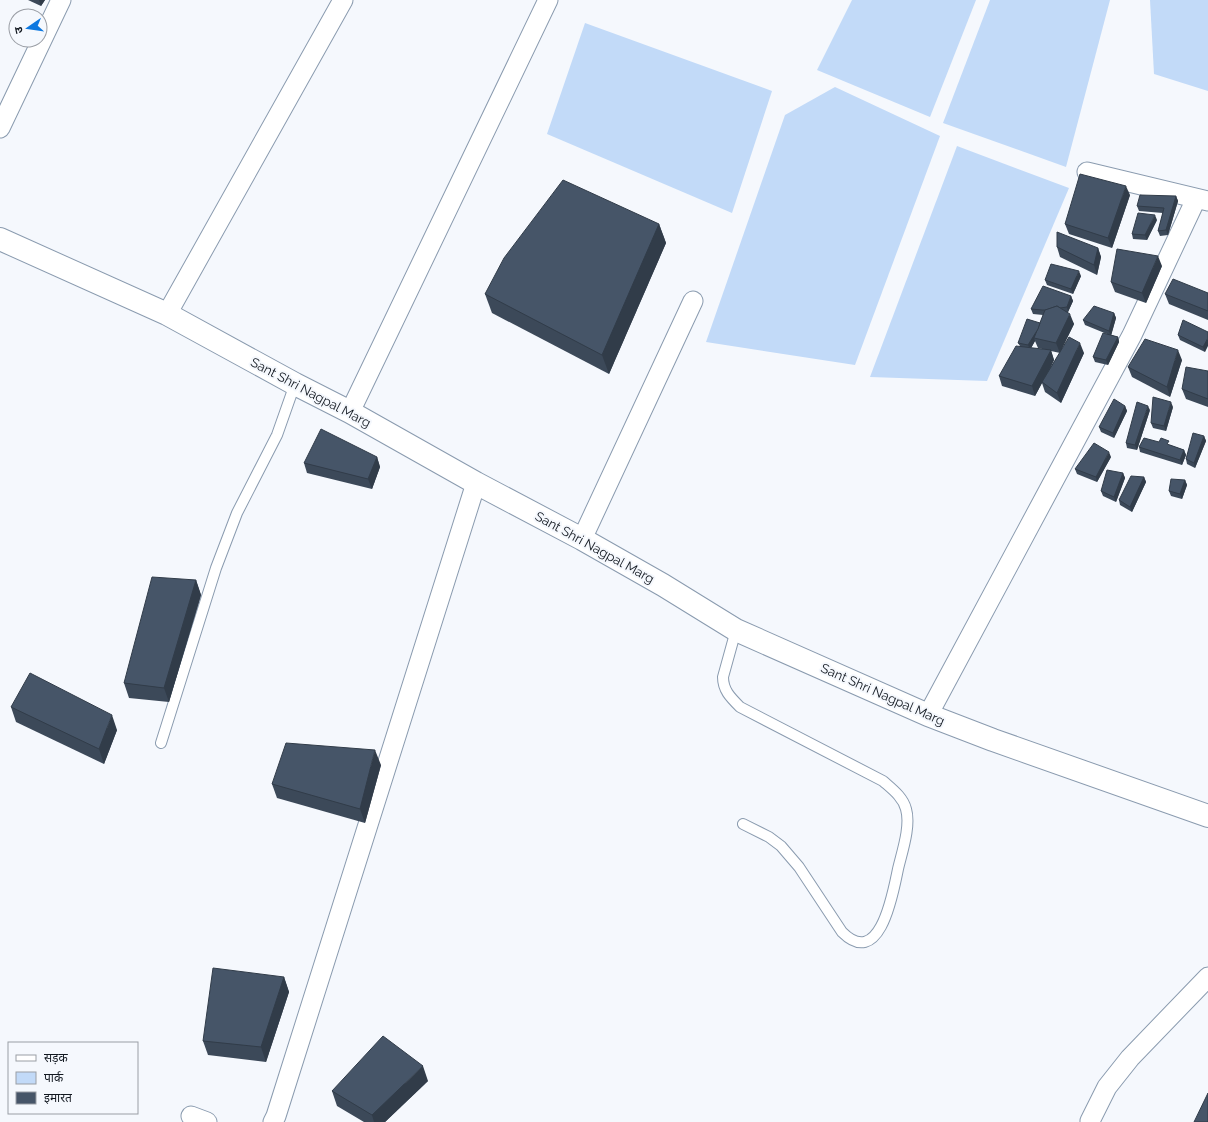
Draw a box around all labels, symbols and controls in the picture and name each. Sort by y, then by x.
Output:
north arrow [8,8,48,48]
text: उ [12,25,26,35]
street label: Sant Shri Nagpal Marg [248,354,373,430]
street label: Sant Shri Nagpal Marg [533,508,657,586]
street label: Sant Shri Nagpal Marg [819,660,947,729]
legend [8,1042,138,1114]
text: सड़क [44,1051,69,1065]
text: पार्क [44,1071,64,1085]
text: इमारत [44,1091,73,1105]

